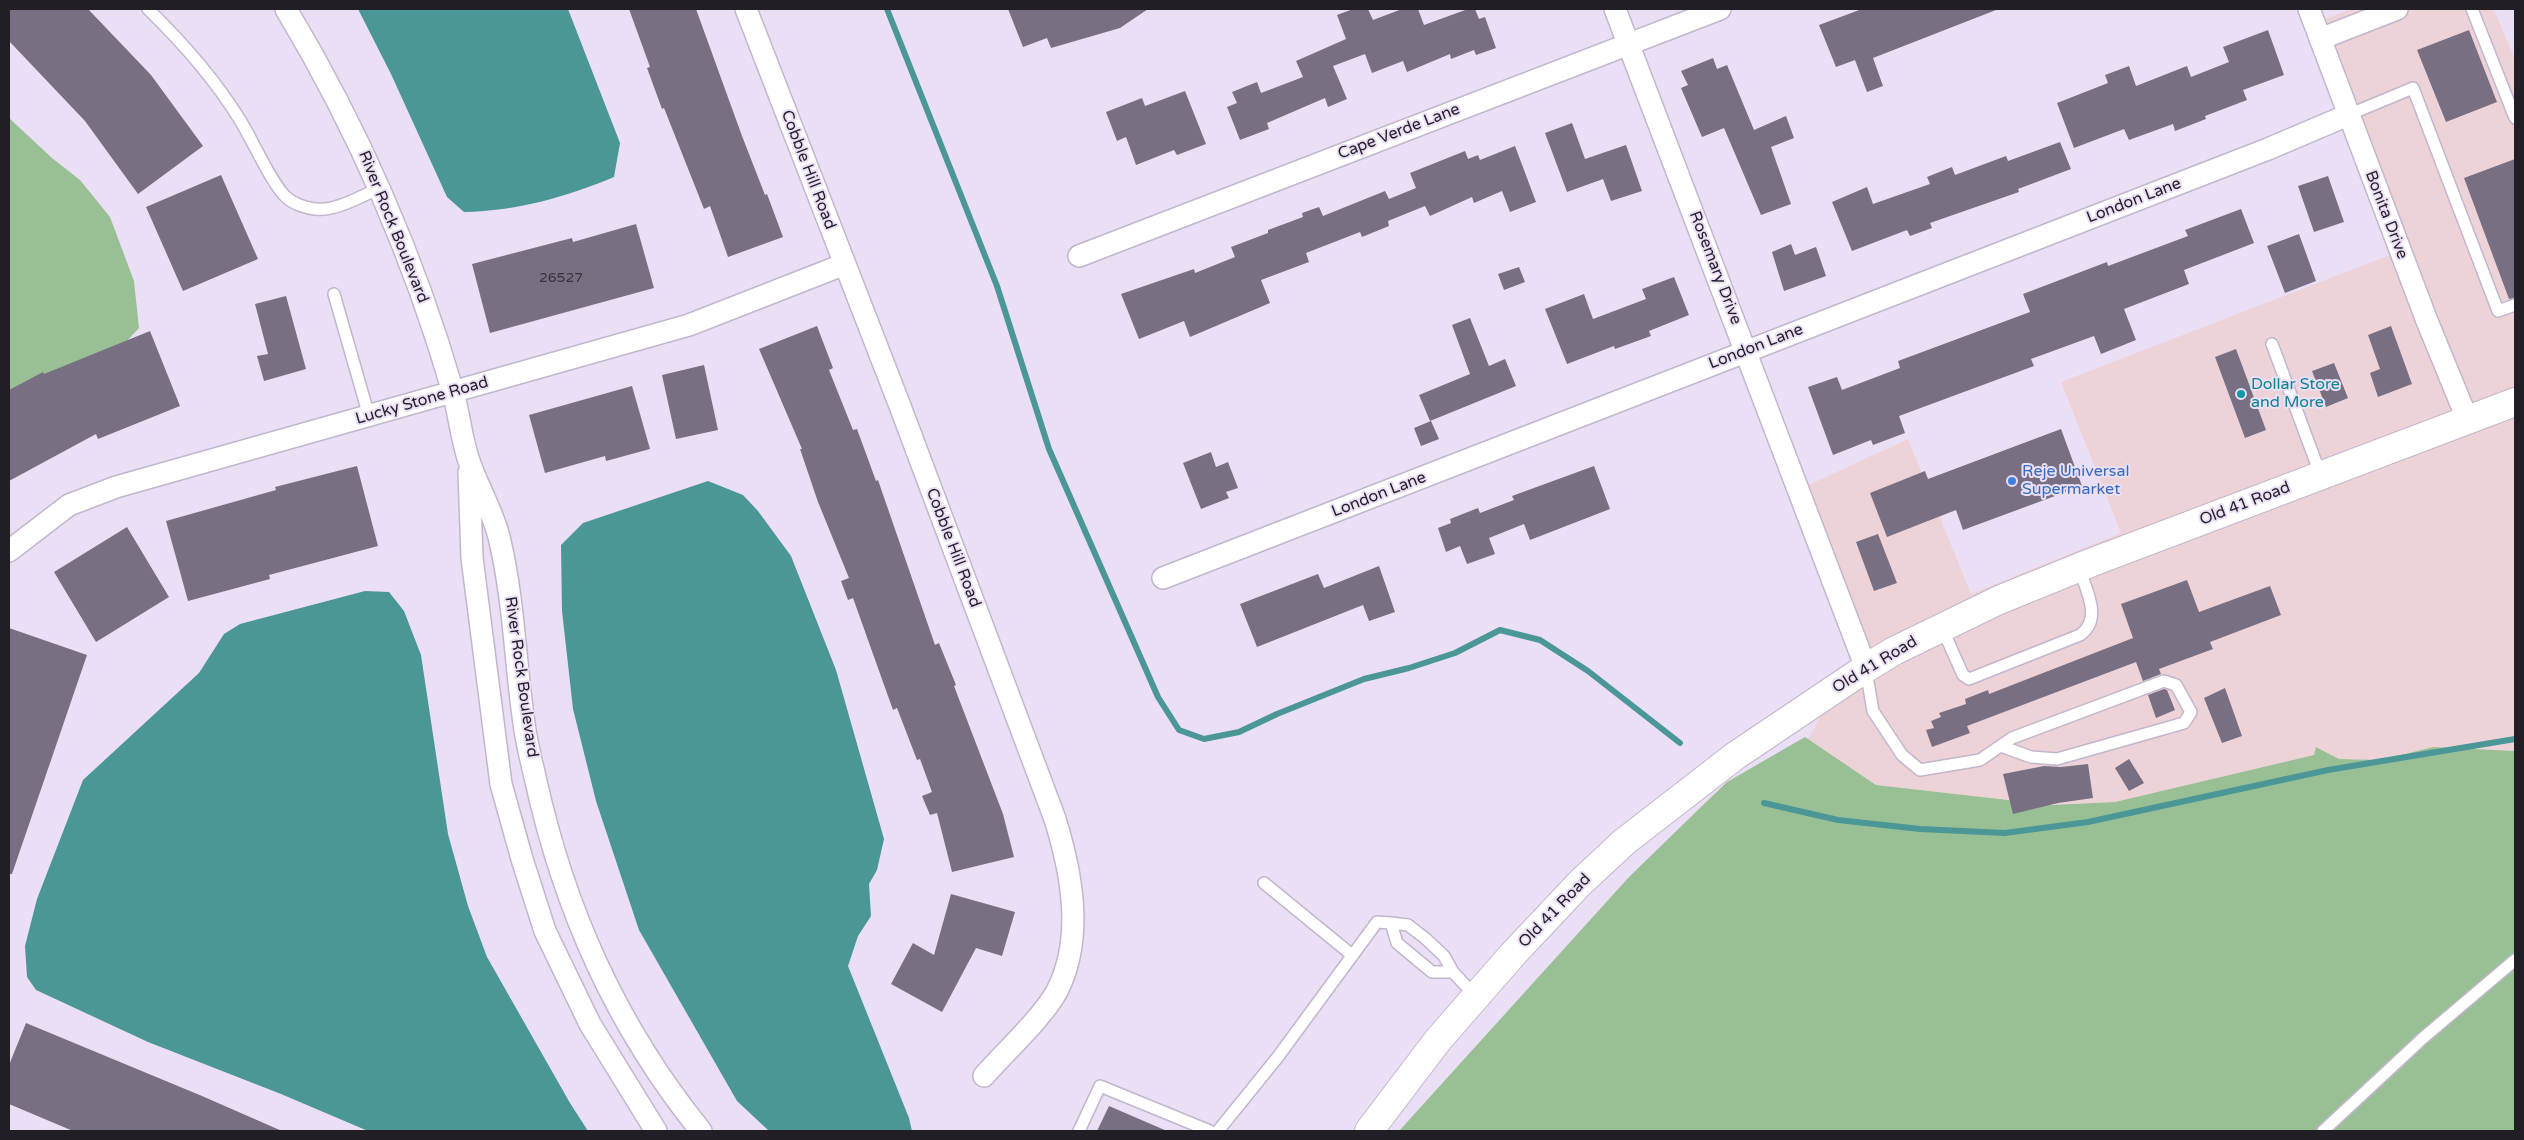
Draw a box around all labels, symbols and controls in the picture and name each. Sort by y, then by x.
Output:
street label: Cape Verde Lane [1335,100,1463,164]
street label: Cobble Hill Road [776,108,840,232]
street label: River Rock Boulevard [354,148,432,306]
street label: Bonita Drive [2360,168,2412,262]
street label: London Lane [2084,174,2184,228]
street label: Rosemary Drive [1685,209,1745,327]
house number: 26527 [539,270,583,286]
street label: London Lane [1706,320,1806,374]
street label: Lucky Stone Road [353,373,491,429]
place label: Dollar Store and More [2251,375,2340,413]
marker: Dollar Store and More [2235,388,2247,400]
place label: Reje Universal Supermarket [2022,462,2130,500]
street label: London Lane [1329,468,1429,522]
marker: Reje Universal Supermarket [2006,475,2018,487]
street label: Old 41 Road [2197,478,2293,530]
street label: Cobble Hill Road [921,486,985,610]
street label: River Rock Boulevard [500,595,542,759]
street label: Old 41 Road [1829,632,1921,698]
street label: Old 41 Road [1515,870,1595,952]

